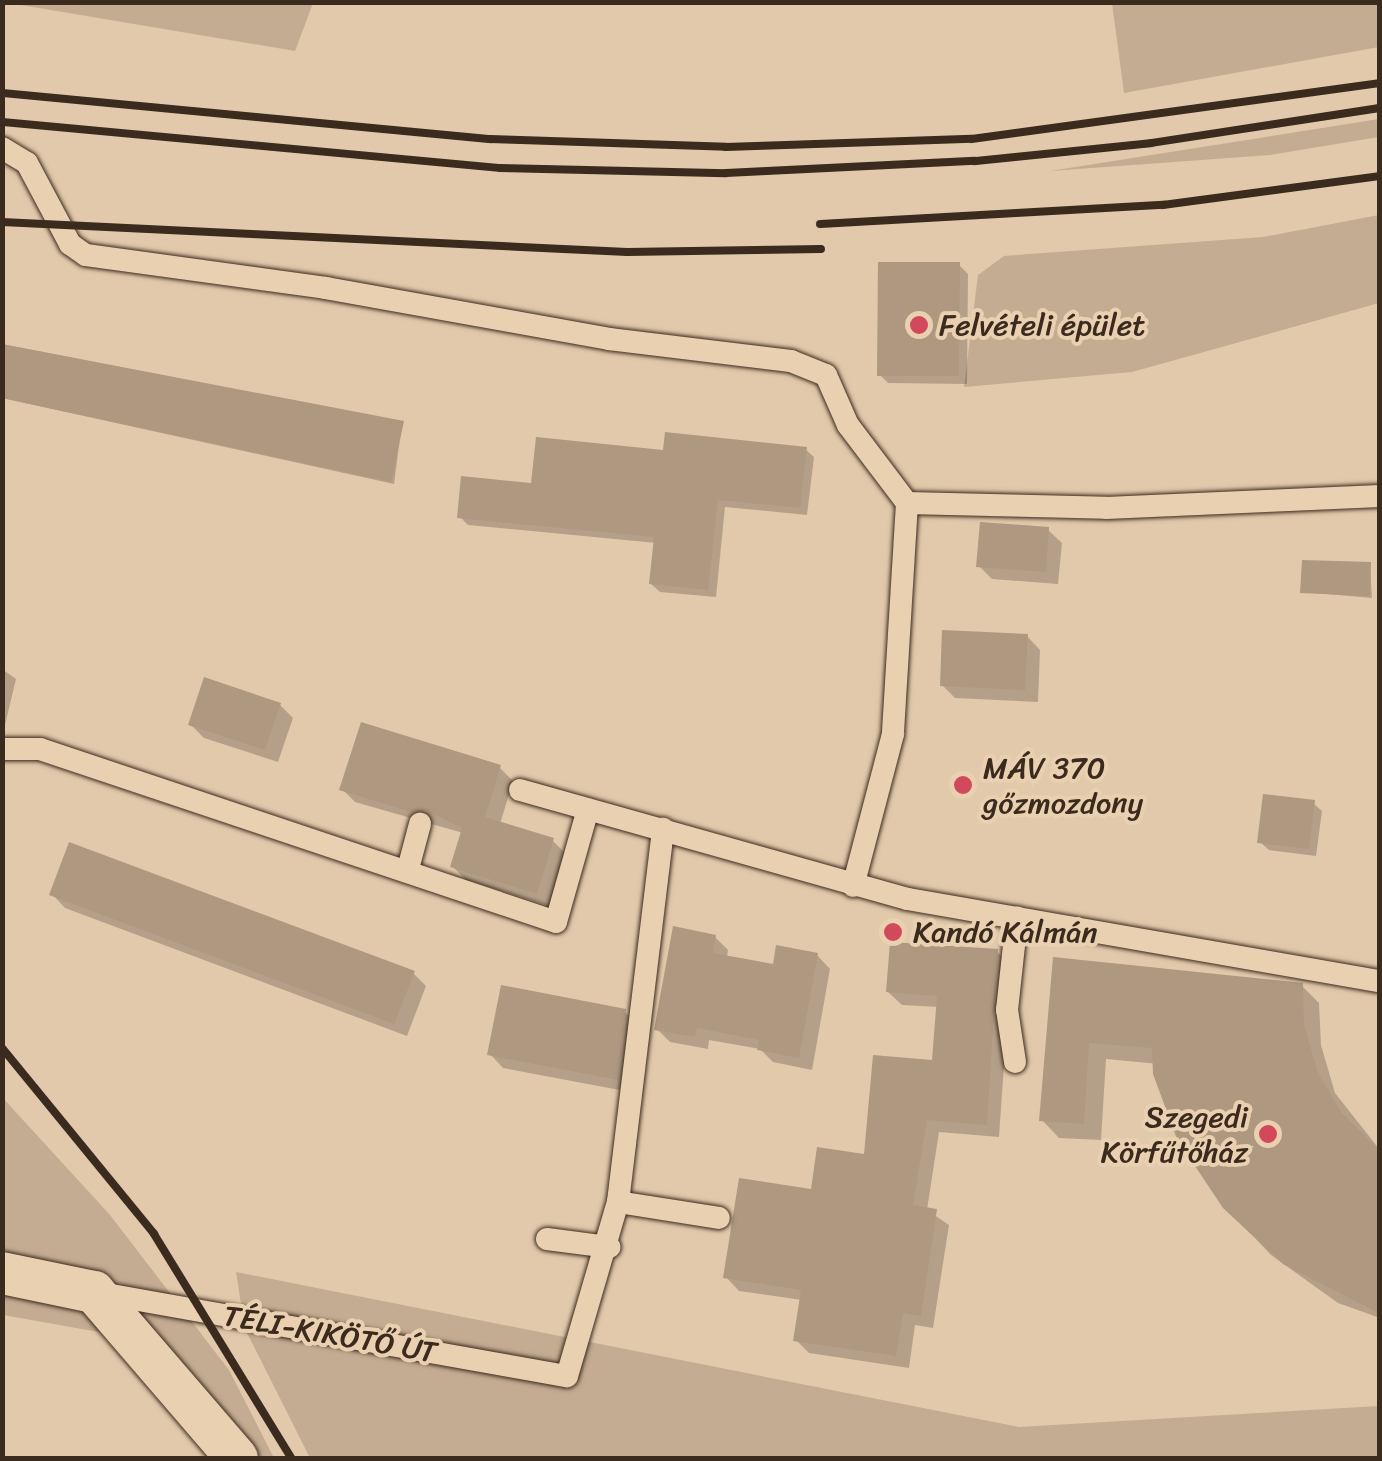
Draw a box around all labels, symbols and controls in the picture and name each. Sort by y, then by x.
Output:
place label: Felvételi épület [939,307,1144,343]
marker: Felvételi épület [908,314,930,336]
place label: MÁV 370 gőzmozdony [983,750,1143,820]
marker: MÁV 370 gőzmozdony [952,774,974,796]
place label: Kandó Kálmán [913,914,1098,950]
marker: Kandó Kálmán [882,921,904,943]
place label: Szegedi Körfűtőház [1101,1099,1248,1170]
marker: Szegedi Körfűtőház [1257,1123,1279,1145]
street label: TÉLI-KIKÖTŐ ÚT [220,1297,440,1371]

